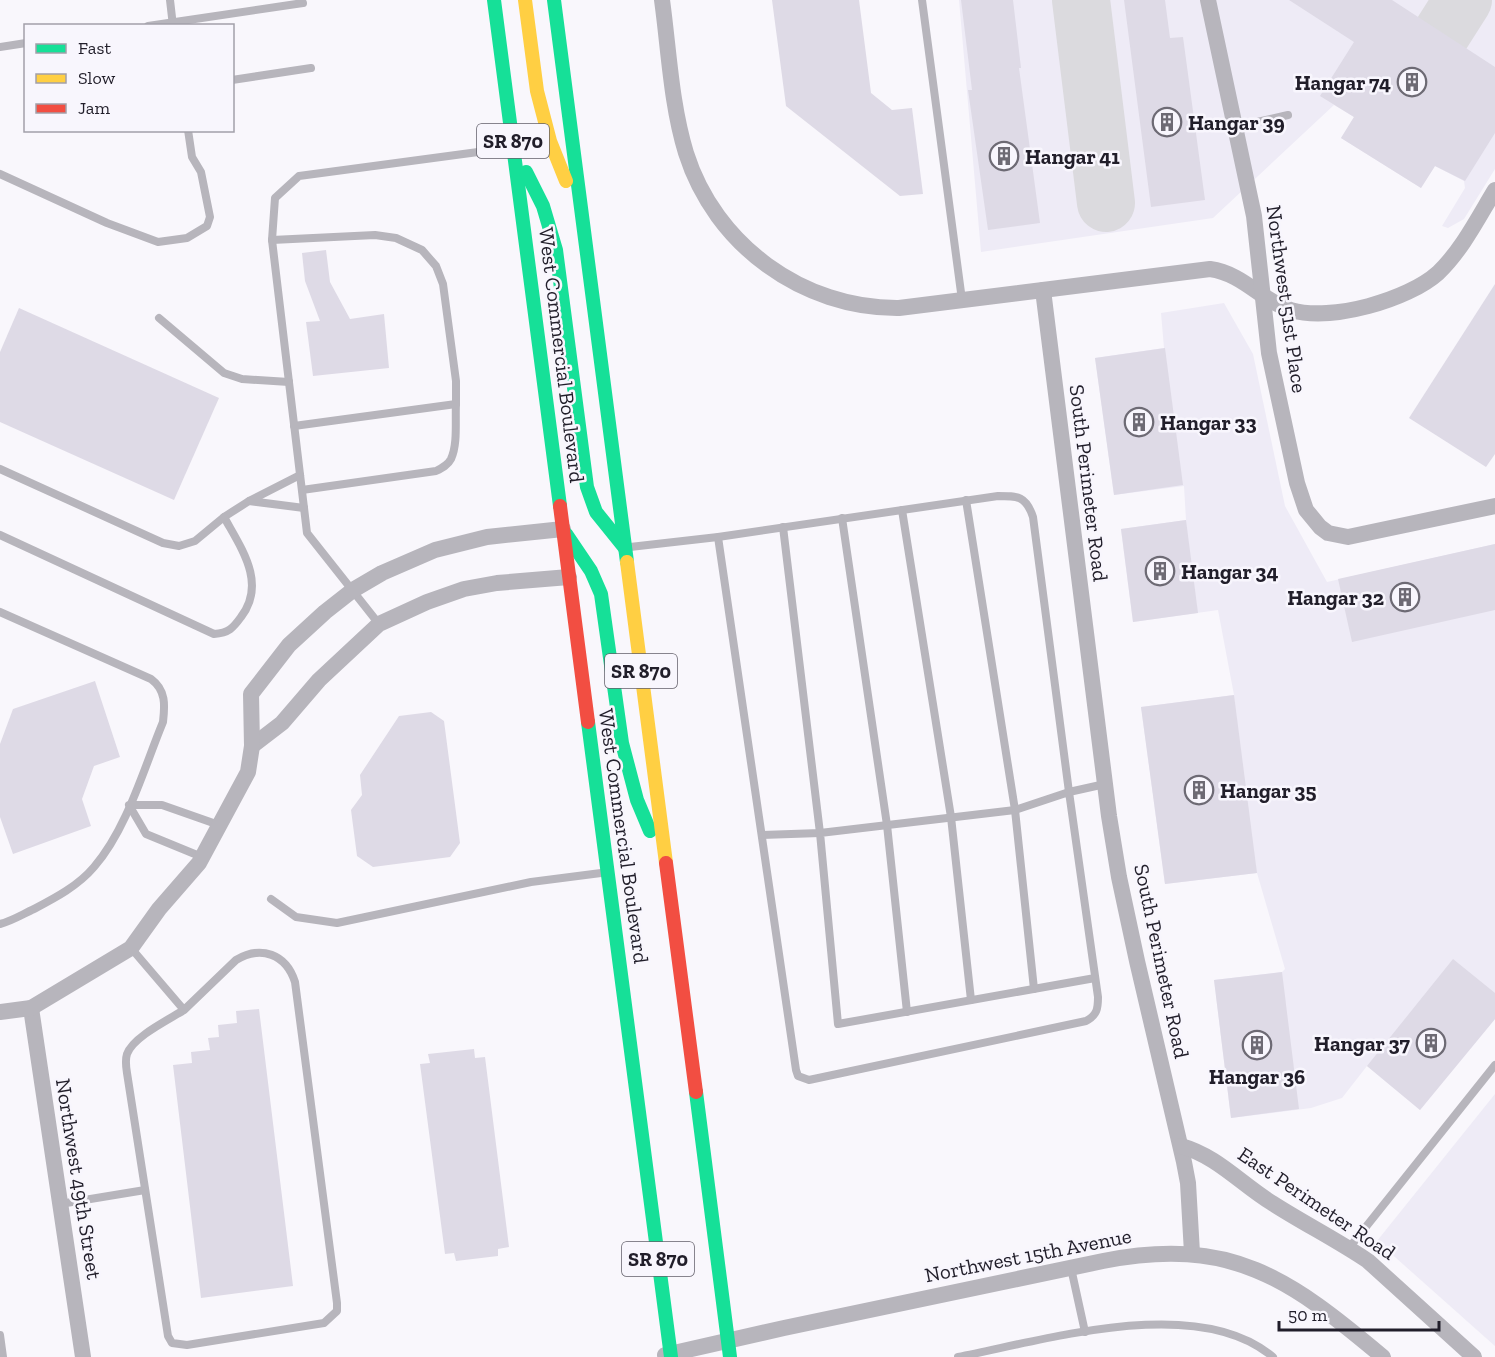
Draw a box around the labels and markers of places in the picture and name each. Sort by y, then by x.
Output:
building icon: Hangar 74 [1396,66,1428,98]
place label: Hangar 74 [1295,70,1391,95]
building icon: Hangar 39 [1151,106,1183,138]
place label: Hangar 39 [1188,110,1285,135]
building icon: Hangar 41 [988,140,1020,172]
place label: Hangar 41 [1025,144,1120,169]
building icon: Hangar 33 [1123,406,1155,438]
place label: Hangar 33 [1160,410,1257,435]
building icon: Hangar 34 [1144,555,1176,587]
place label: Hangar 34 [1181,559,1278,584]
building icon: Hangar 32 [1389,581,1421,613]
place label: Hangar 32 [1287,585,1384,610]
building icon: Hangar 35 [1183,774,1215,806]
place label: Hangar 35 [1220,778,1316,803]
building icon: Hangar 37 [1415,1027,1447,1059]
building icon: Hangar 36 [1241,1029,1273,1061]
place label: Hangar 37 [1314,1031,1411,1056]
place label: Hangar 36 [1209,1064,1305,1089]

